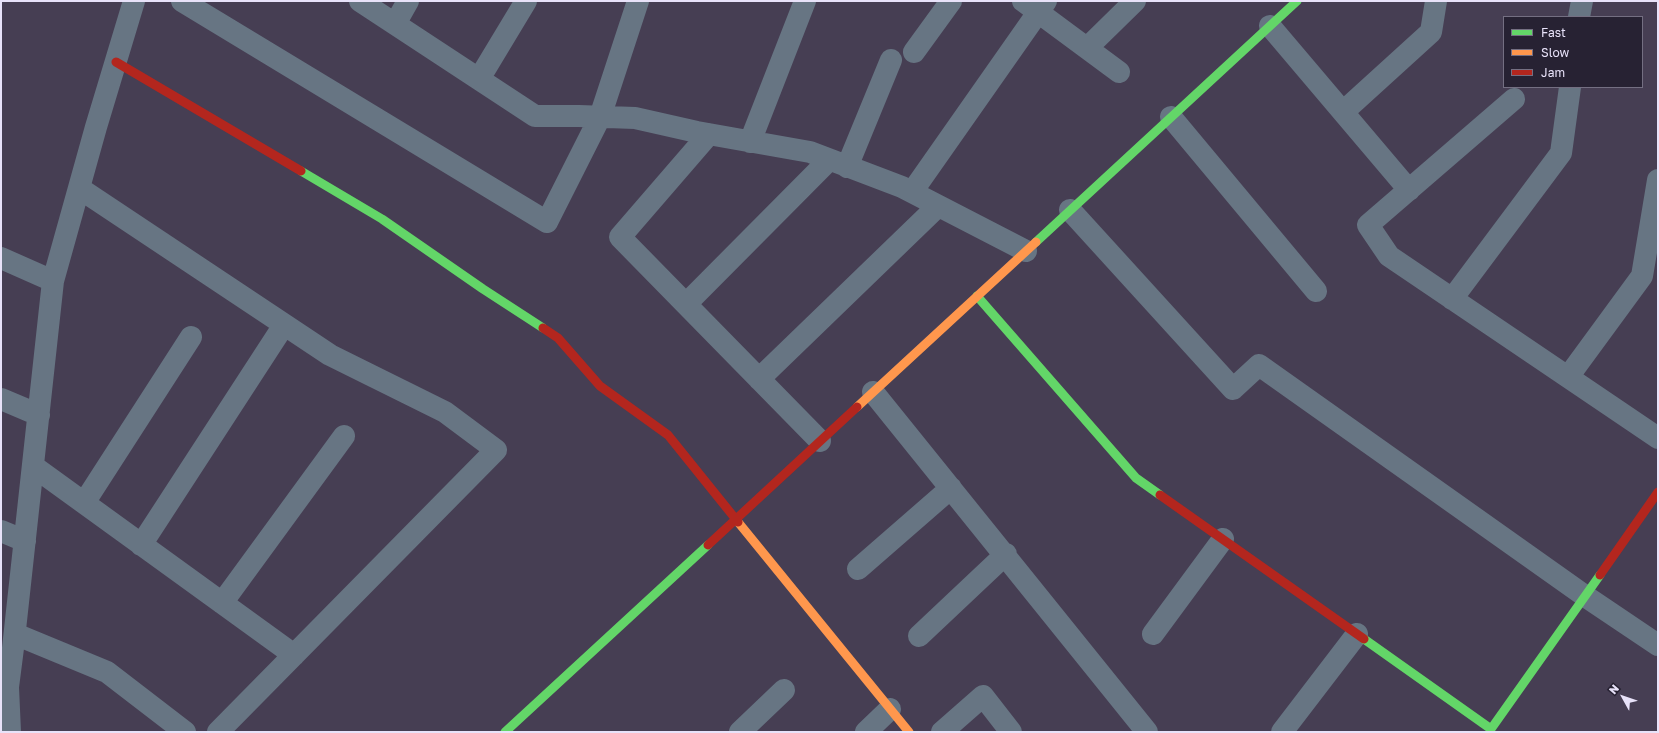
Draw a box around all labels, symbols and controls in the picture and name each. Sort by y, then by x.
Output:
legend [1503,16,1643,88]
text: Fast [1541,25,1566,40]
text: Slow [1541,45,1569,60]
text: Jam [1541,65,1565,80]
north arrow [1603,677,1643,717]
text: N [1606,682,1621,696]

